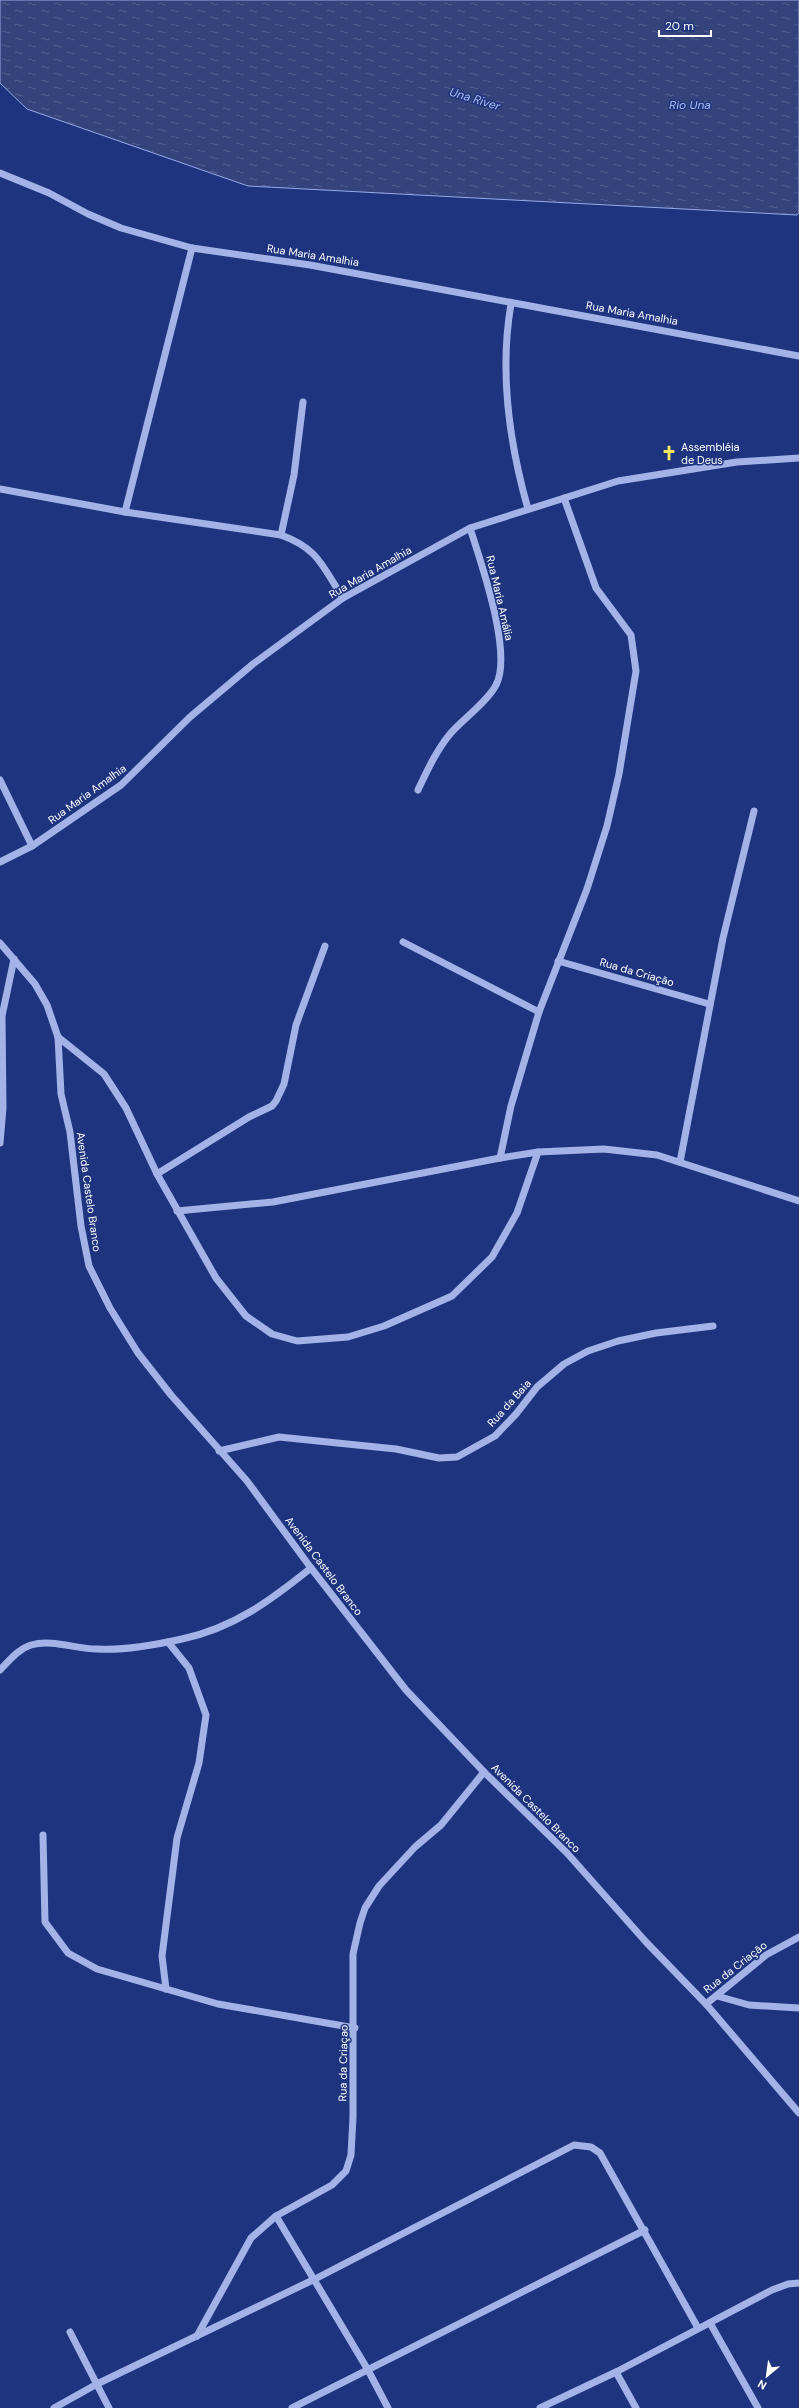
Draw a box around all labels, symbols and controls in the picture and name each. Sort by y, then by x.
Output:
scale bar [659,12,711,38]
text: 20 m [665,18,694,34]
water label: Una River [448,84,503,114]
water label: Rio Una [669,97,711,113]
street label: Rua Maria Amalhia [266,241,360,269]
street label: Rua Maria Amalhia [585,298,679,328]
place label: Assembléia de Deus [681,440,740,467]
church icon: Assembléia de Deus [660,444,678,462]
street label: Rua Maria Amalhia [326,543,414,601]
street label: Rua Maria Amália [483,554,517,642]
street label: Rua Maria Amalhia [45,761,129,827]
street label: Rua da Criação [598,955,676,989]
street label: Avenida Castelo Branco [74,1131,104,1253]
street label: Rua da Baia [484,1376,534,1430]
street label: Avenida Castelo Branco [282,1514,366,1618]
street label: Avenida Castelo Branco [488,1760,584,1856]
street label: Rua da Criação [700,1938,770,1996]
street label: Rua da Criaçao [335,2024,351,2102]
north arrow [747,2356,787,2396]
text: N [755,2377,769,2393]

